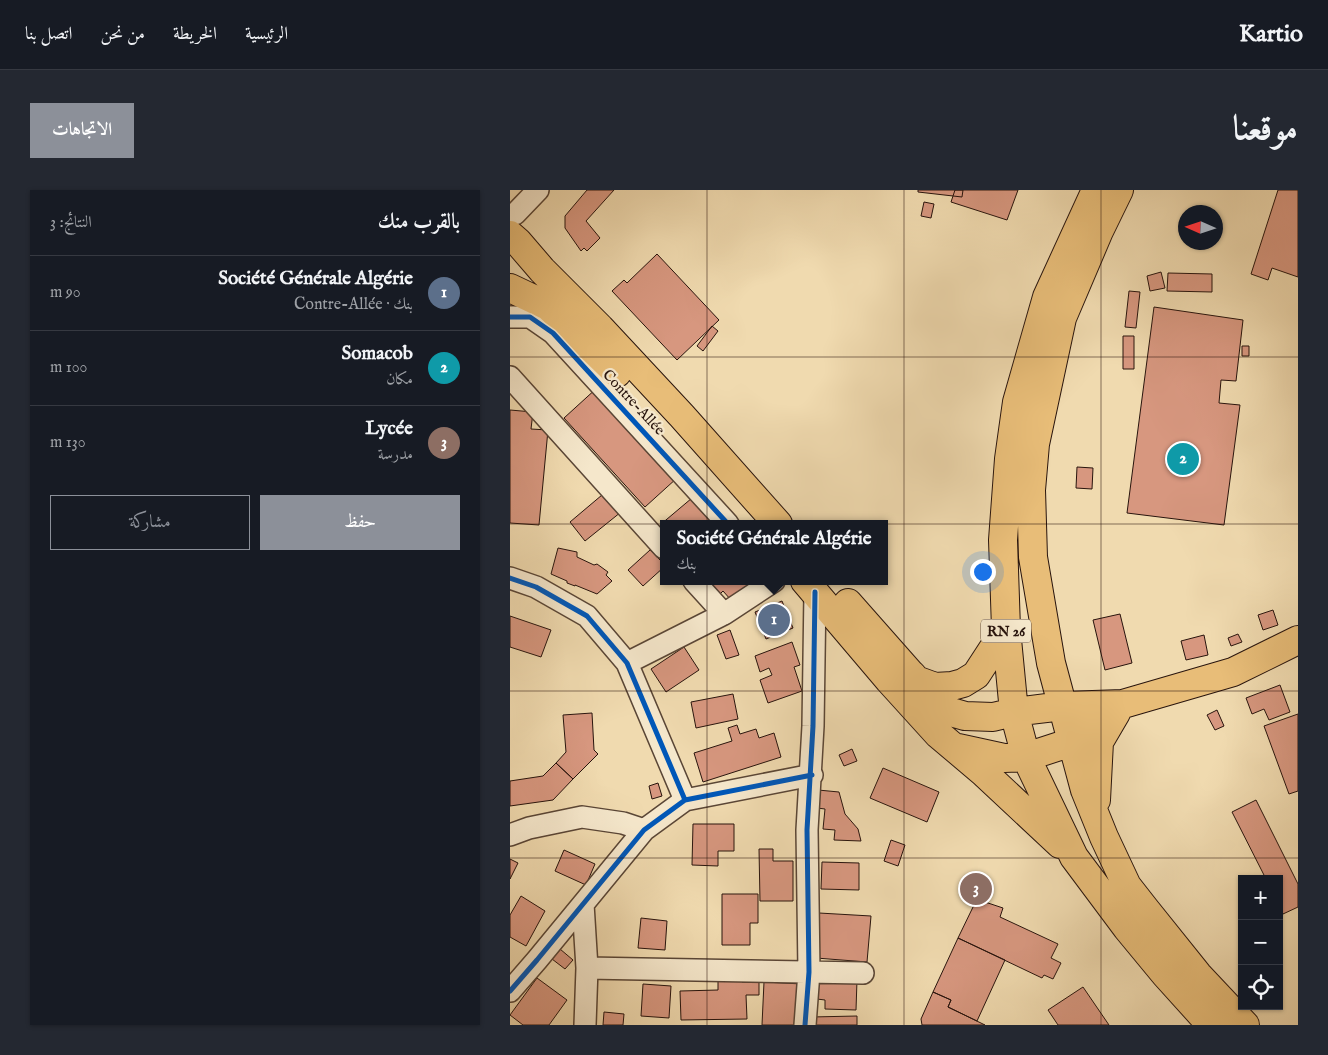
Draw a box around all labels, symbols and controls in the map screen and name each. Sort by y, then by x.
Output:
text: Kartio [1239,19,1303,50]
text: اتصل بنا [25,23,72,46]
text: من نحن [100,23,145,46]
text: الخريطة [173,23,217,46]
text: الرئيسية [245,23,288,46]
button: الاتجاهات [30,103,134,158]
text: موقعنا [1233,107,1298,152]
north arrow [1178,205,1223,250]
text: بالقرب منك [378,209,460,236]
text: النتائج: 3 [50,213,92,233]
text: Société Générale Algérie [218,267,413,291]
text: 90 m [50,283,81,303]
text: 1 [441,283,447,303]
text: بنك · Contre-Allée [294,295,413,315]
text: Somacob [342,342,413,366]
text: 100 m [50,358,87,378]
text: 2 [440,358,448,378]
street label: Contre-Allée [598,365,669,439]
text: مكان [386,370,413,390]
text: Lycée [365,417,413,441]
text: 130 m [50,433,86,453]
text: 3 [441,433,447,453]
pin: 2 [1167,440,1199,478]
text: مدرسة [378,445,413,465]
button: مشاركة [50,495,250,550]
button: حفظ [260,495,460,550]
popup [660,520,888,585]
text: Société Générale Algérie [677,527,871,551]
text: بنك [677,555,696,575]
your location [970,559,996,585]
pin: 1 [758,601,790,639]
road number: RN 26 [981,620,1031,642]
pin: 3 [960,870,992,908]
map controls [1238,875,1283,1010]
button: + [1238,875,1283,920]
button: − [1238,920,1283,965]
button: locate [1238,965,1283,1010]

